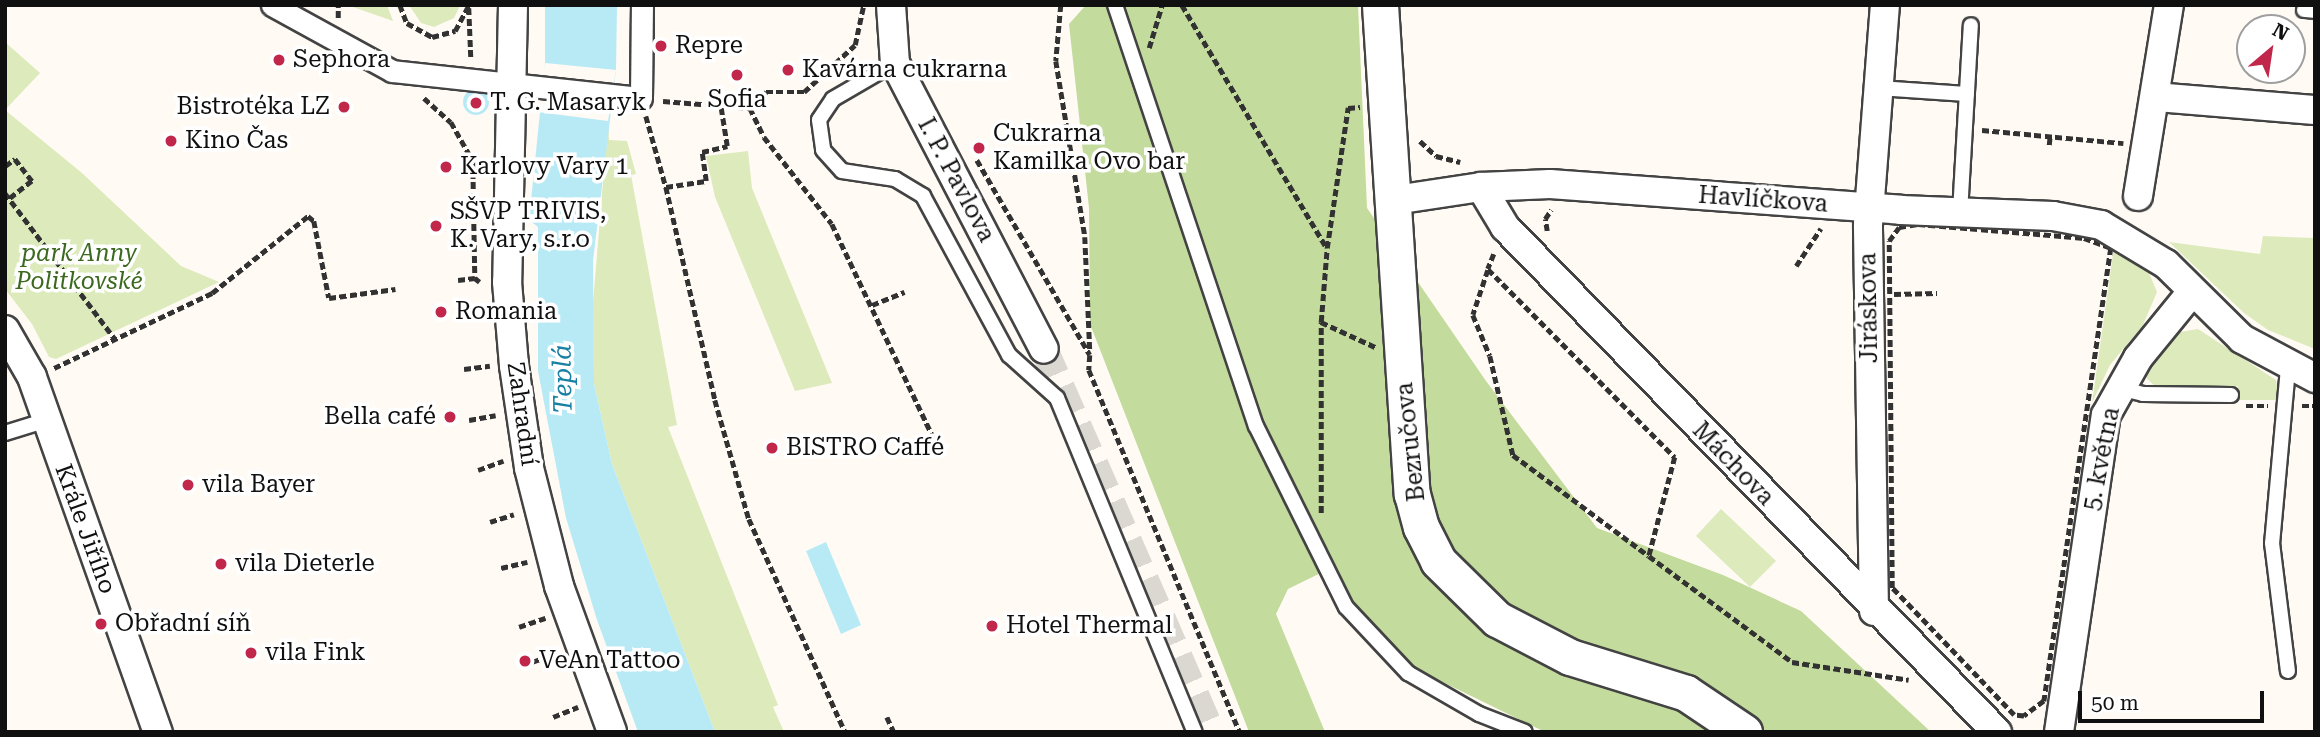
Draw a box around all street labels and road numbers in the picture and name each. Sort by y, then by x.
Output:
street label: I. P. Pavlova [911,113,1001,247]
street label: Havlíčkova [1697,181,1829,219]
street label: Jiráskova [1854,253,1884,363]
street label: Zahradní [500,360,544,468]
street label: Bezručova [1390,381,1432,503]
street label: 5. května [2078,405,2126,513]
street label: Máchova [1686,416,1780,512]
street label: Krále Jiřího [48,460,122,598]

